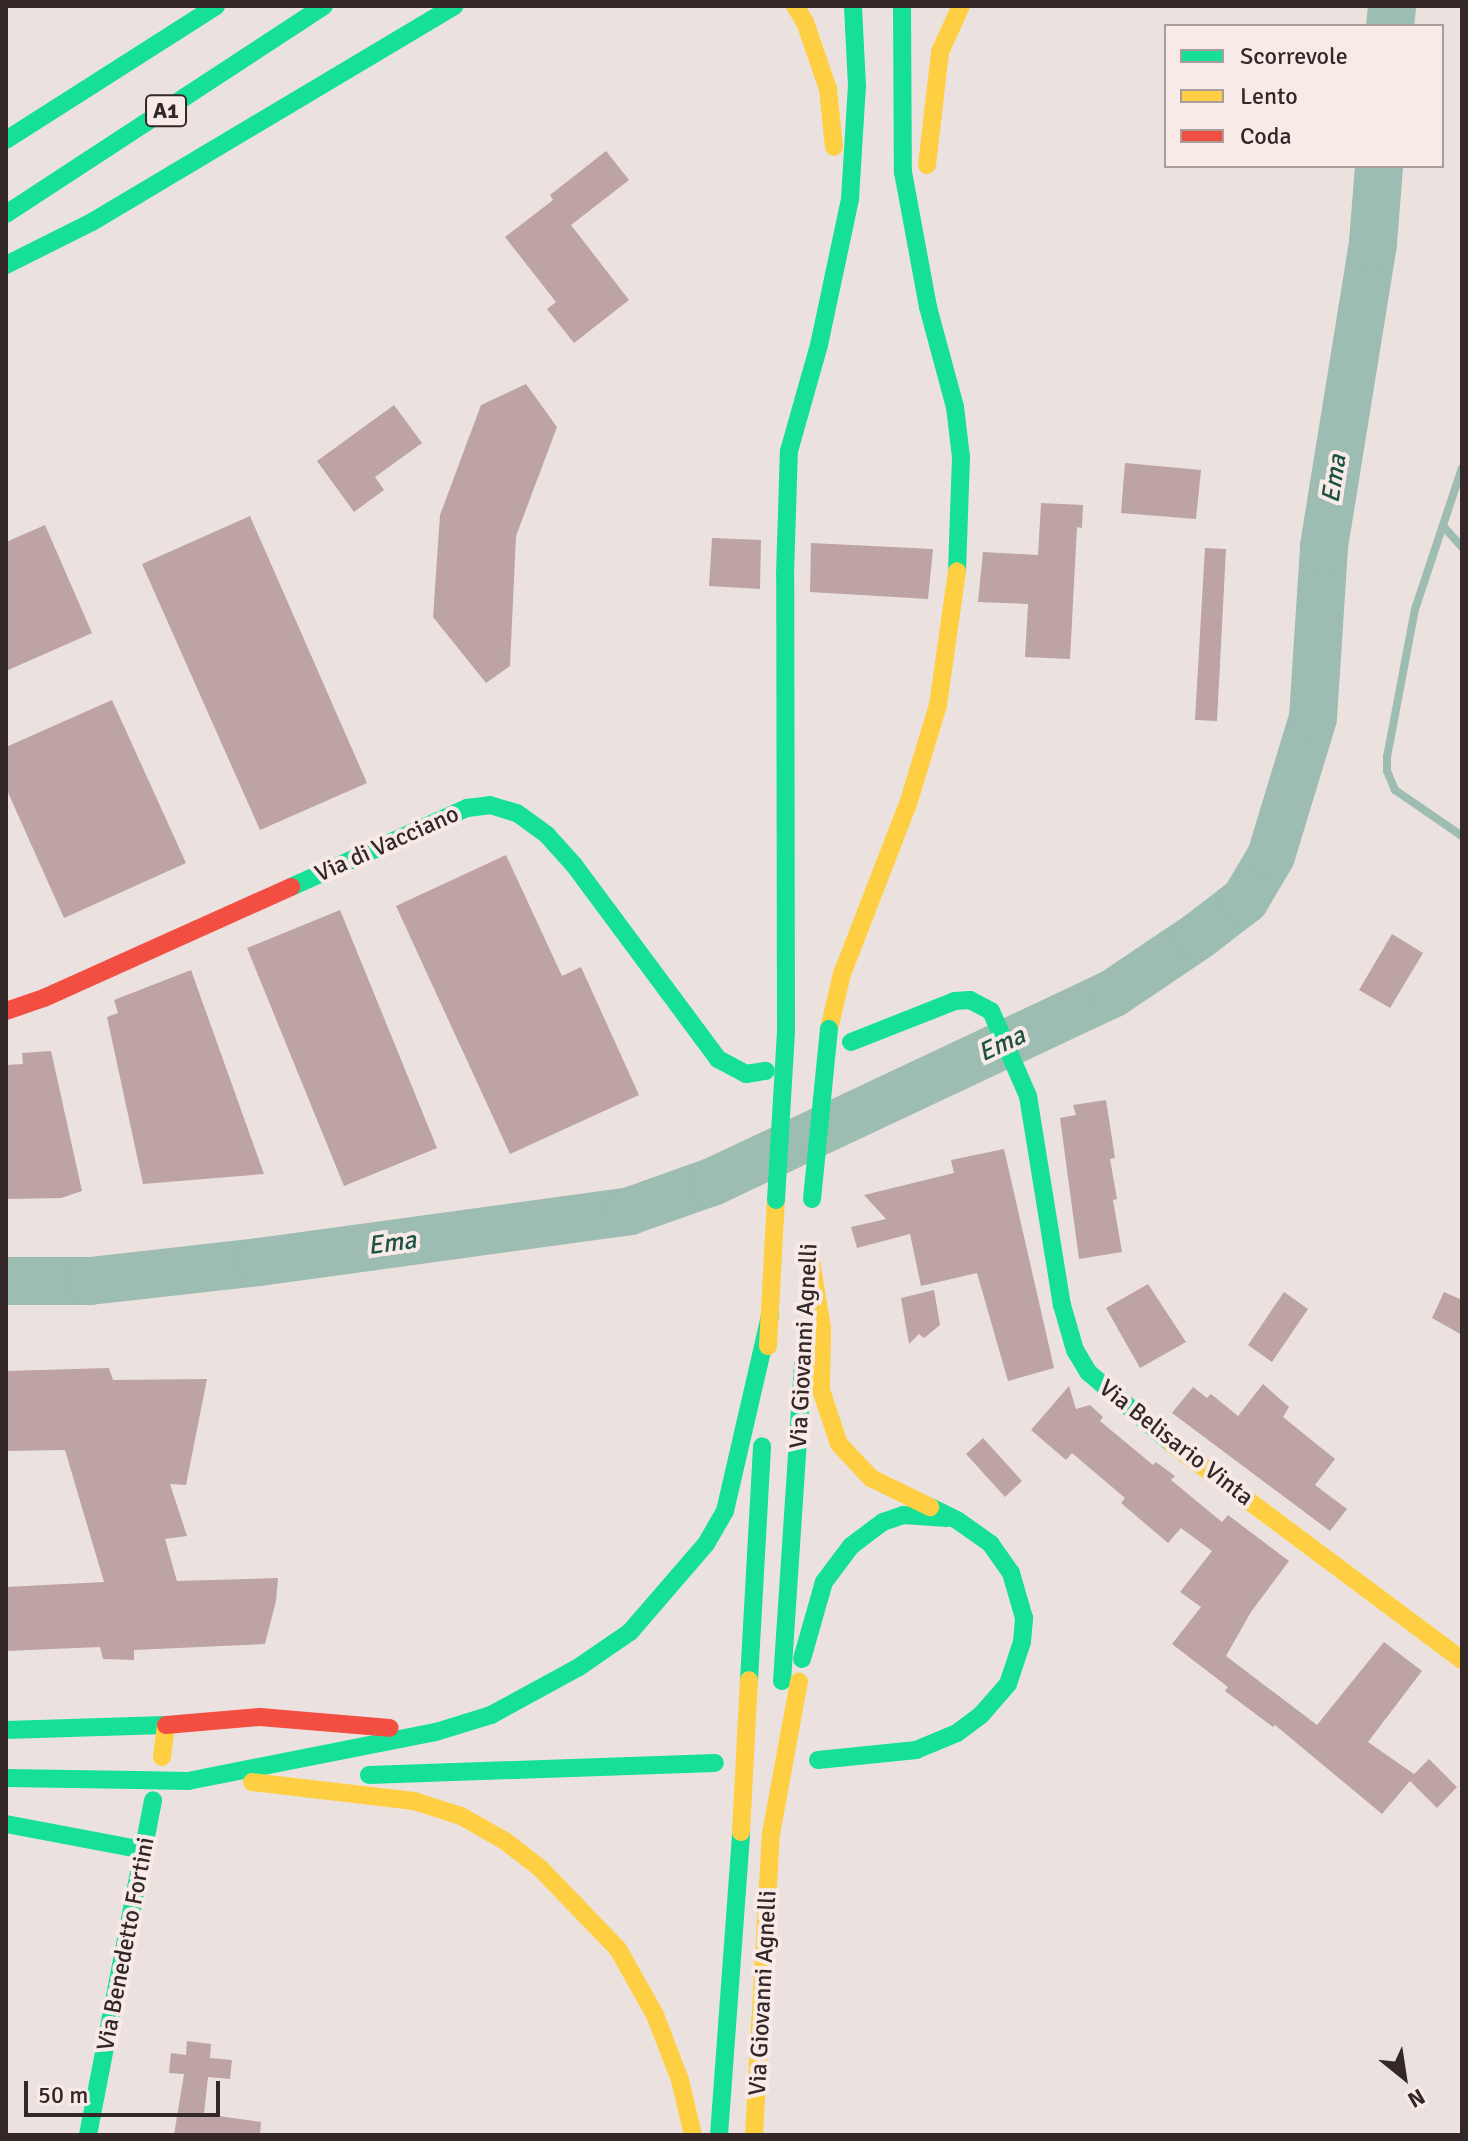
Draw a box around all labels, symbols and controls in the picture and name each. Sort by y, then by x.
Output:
legend [1164,24,1444,168]
text: Scorrevole [1240,41,1348,71]
text: Lento [1240,81,1298,111]
road number: A1 [144,93,188,129]
text: Coda [1240,121,1292,151]
water label: Ema [1316,453,1354,505]
street label: Via di Vacciano [311,800,463,888]
water label: Ema [973,1021,1031,1069]
water label: Ema [366,1225,418,1263]
street label: Via Giovanni Agnelli [784,1243,824,1449]
street label: Via Belisario Vinta [1093,1374,1259,1512]
street label: Via Benedetto Fortini [91,1835,161,2053]
street label: Via Giovanni Agnelli [743,1890,783,2096]
north arrow [1364,2037,1444,2117]
scale bar [28,2065,224,2115]
text: 50 m [38,2080,88,2110]
text: N [1403,2083,1430,2114]

